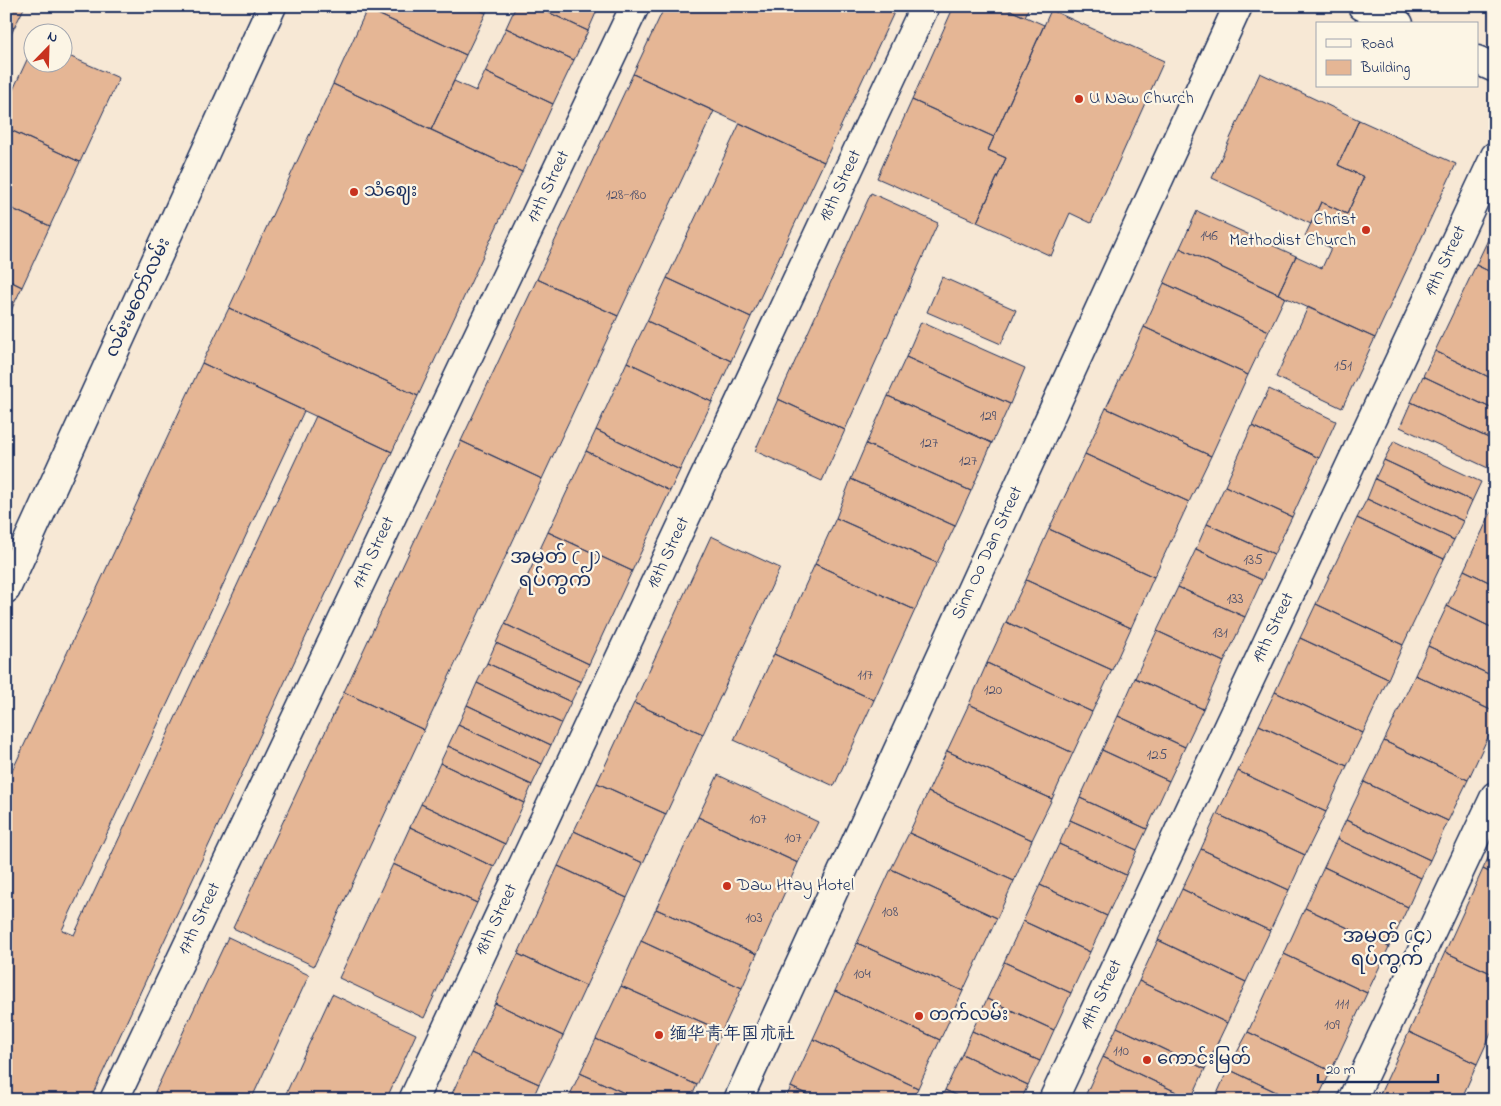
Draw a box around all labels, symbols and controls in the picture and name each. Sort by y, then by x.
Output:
north arrow [22,22,72,72]
legend [1316,22,1478,88]
text: N [44,26,61,49]
text: Road [1361,33,1394,55]
text: Building [1360,57,1410,80]
place label: U Naw Church [1089,86,1194,112]
marker: U Naw Church [1073,93,1085,105]
street label: 17th Street [521,146,577,228]
street label: 18th Street [813,146,869,226]
place label: သံဈေး [364,179,417,205]
house number: 128-180 [606,184,647,206]
marker: သံဈေး [348,186,360,198]
place label: Christ Methodist Church [1229,207,1356,254]
street label: 19th Street [1418,221,1474,301]
marker: Christ Methodist Church [1360,224,1372,236]
house number: 146 [1200,225,1218,247]
street label: လမ်းမတော်လမ်း [98,233,178,362]
house number: 151 [1334,355,1352,377]
house number: 129 [980,405,997,427]
house number: 127 [920,432,938,454]
house number: 127 [959,450,977,472]
street label: Sinn Oo Dan Street [946,482,1030,624]
street label: 17th Street [346,512,402,594]
street label: 18th Street [641,513,697,593]
district label: အမှတ် (၂) ရပ်ကွက် [510,542,600,596]
house number: 135 [1243,549,1263,571]
house number: 133 [1226,588,1244,610]
street label: 19th Street [1246,588,1302,668]
house number: 131 [1212,622,1228,644]
house number: 117 [857,664,873,686]
house number: 120 [984,679,1003,701]
house number: 125 [1147,744,1168,766]
house number: 107 [749,808,767,830]
house number: 107 [784,827,802,849]
place label: Daw Htay Hotel [736,873,854,899]
street label: 17th Street [172,878,228,960]
street label: 18th Street [469,880,525,960]
marker: Daw Htay Hotel [721,880,733,892]
house number: 108 [882,901,899,923]
house number: 103 [745,907,763,929]
district label: အမှတ် (၄) ရပ်ကွက် [1343,921,1432,975]
street label: 19th Street [1074,955,1130,1035]
house number: 104 [853,963,871,985]
house number: 111 [1335,993,1349,1015]
place label: တက်လမ်း [929,1001,1008,1029]
marker: တက်လမ်း [913,1010,925,1022]
house number: 109 [1324,1014,1340,1036]
place label: 缅华青年国术社 [669,1022,795,1048]
marker: 缅华青年国术社 [653,1029,665,1041]
house number: 110 [1113,1040,1130,1062]
place label: ကောင်းမြတ် [1157,1045,1251,1073]
scale bar [1318,1051,1438,1083]
marker: ကောင်းမြတ် [1141,1054,1153,1066]
text: 20 m [1326,1059,1356,1081]

